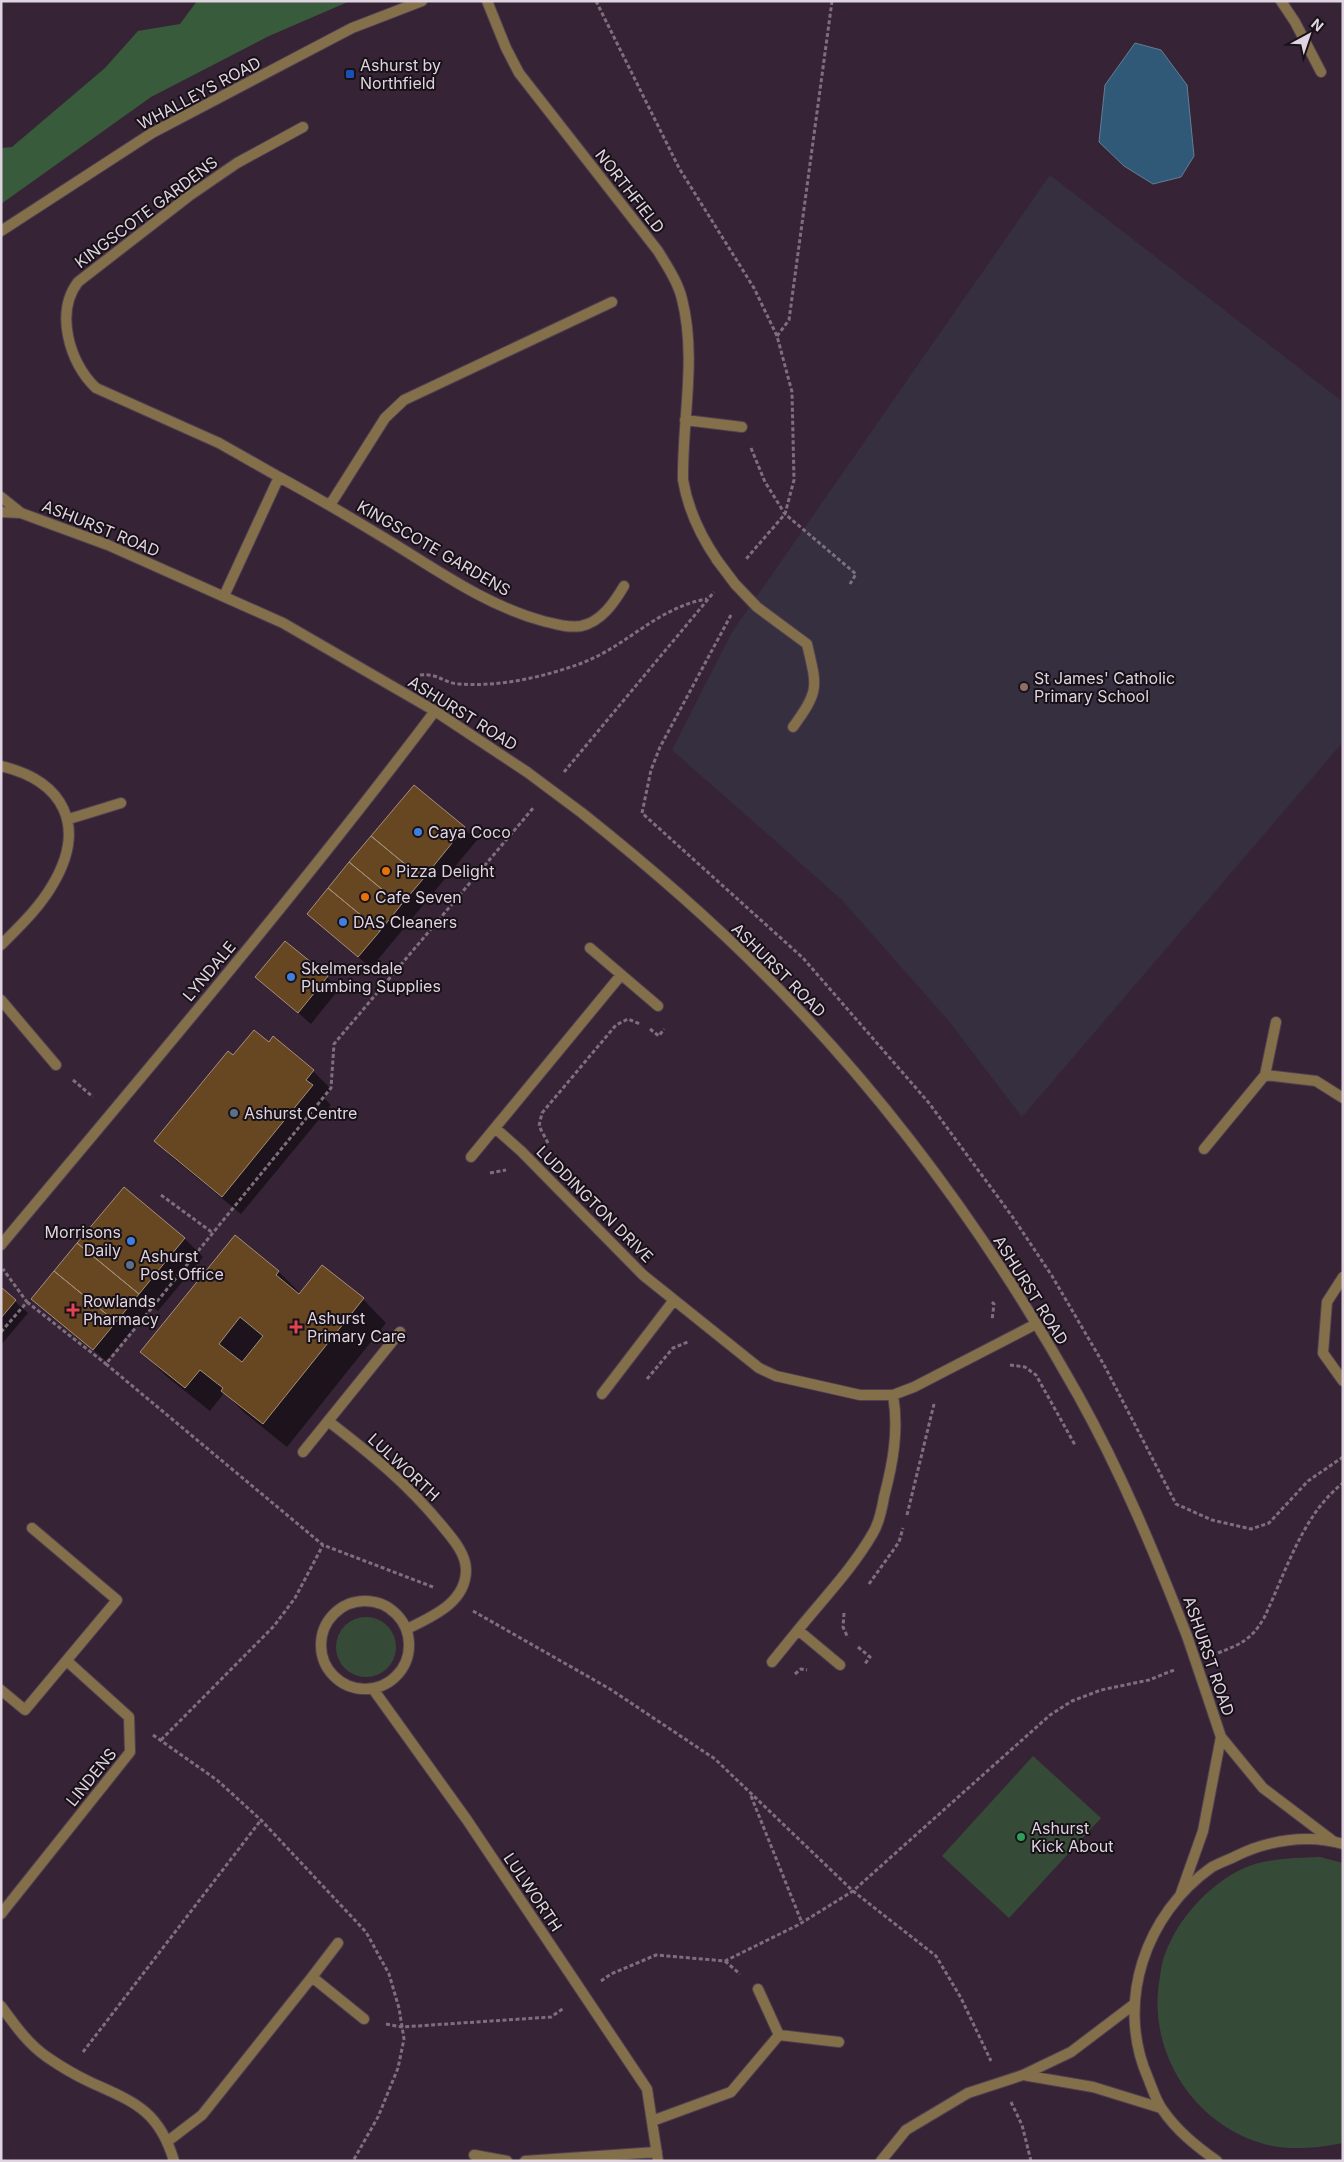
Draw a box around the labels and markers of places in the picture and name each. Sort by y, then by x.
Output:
place label: Ashurst by Northfield [360,55,441,93]
marker: Ashurst by Northfield [344,68,356,80]
place label: St James' Catholic Primary School [1034,668,1175,706]
marker: St James' Catholic Primary School [1018,681,1030,693]
place label: Caya Coco [428,822,511,842]
marker: Caya Coco [412,826,424,838]
place label: Pizza Delight [396,861,494,881]
marker: Pizza Delight [380,865,392,877]
place label: Cafe Seven [375,887,462,907]
marker: Cafe Seven [359,891,371,903]
place label: DAS Cleaners [353,912,457,932]
marker: DAS Cleaners [337,916,349,928]
place label: Skelmersdale Plumbing Supplies [301,958,441,996]
marker: Skelmersdale Plumbing Supplies [285,971,297,983]
place label: Ashurst Centre [244,1103,357,1123]
marker: Ashurst Centre [228,1107,240,1119]
place label: Morrisons Daily [45,1222,121,1260]
marker: Morrisons Daily [125,1235,137,1247]
place label: Ashurst Post Office [140,1246,224,1284]
marker: Ashurst Post Office [124,1259,136,1271]
place label: Rowlands Pharmacy [83,1291,159,1329]
marker: Rowlands Pharmacy [67,1304,79,1316]
place label: Ashurst Primary Care [307,1308,406,1346]
marker: Ashurst Primary Care [289,1320,303,1334]
place label: Ashurst Kick About [1031,1818,1113,1856]
marker: Ashurst Kick About [1015,1831,1027,1843]

